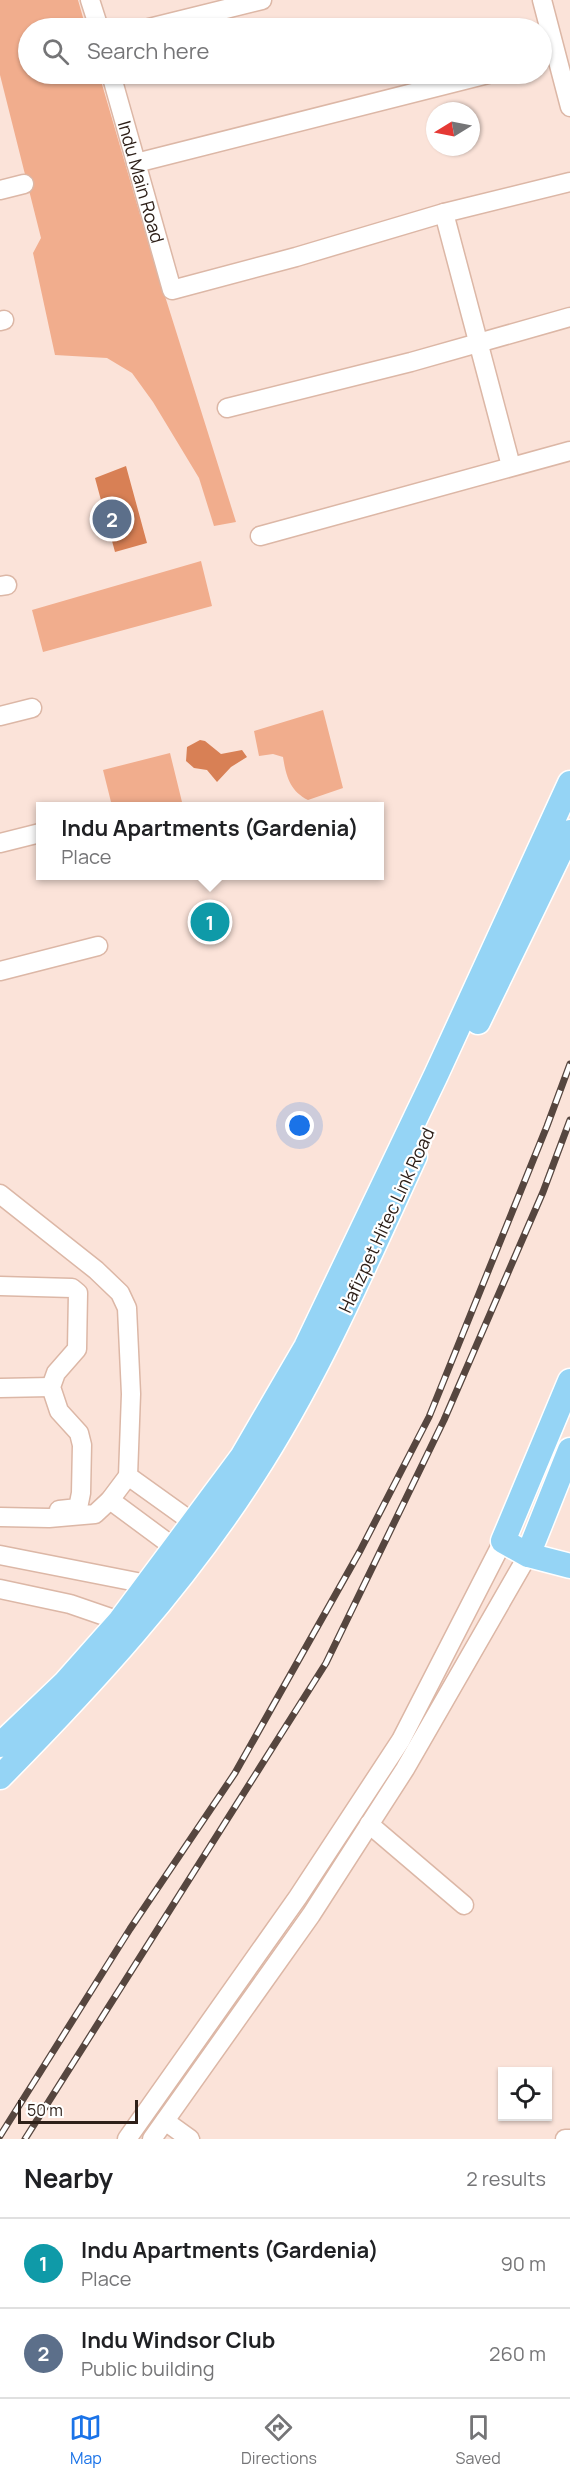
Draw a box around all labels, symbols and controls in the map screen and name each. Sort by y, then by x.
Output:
search box [18,18,552,84]
icon: search [39,35,72,68]
text: Search here [87,36,209,66]
north arrow [426,102,480,156]
street label: Indu Main Road [113,118,170,246]
pin: 2 [92,496,132,542]
popup [36,802,384,880]
text: Indu Apartments (Gardenia) [61,813,359,843]
text: Place [61,843,112,870]
pin: 1 [190,900,230,944]
your location [285,1111,314,1140]
street label: Hafizpet Hitec Link Road [333,1124,439,1316]
map controls [498,2067,552,2121]
button: locate [498,2067,552,2121]
scale bar [18,2097,138,2124]
text: 50 m [27,2099,63,2121]
text: Nearby [24,2160,113,2196]
text: 2 results [466,2165,546,2192]
text: Indu Apartments (Gardenia) [81,2235,379,2265]
text: 1 [39,2250,48,2277]
text: 90 m [500,2250,546,2277]
text: Place [81,2265,131,2292]
text: Indu Windsor Club [81,2325,275,2355]
text: 2 [38,2340,49,2367]
text: 260 m [489,2340,546,2367]
text: Public building [81,2355,215,2382]
tab: Map [69,2411,102,2469]
tab: Directions [241,2411,317,2469]
tab: Saved [456,2411,501,2469]

